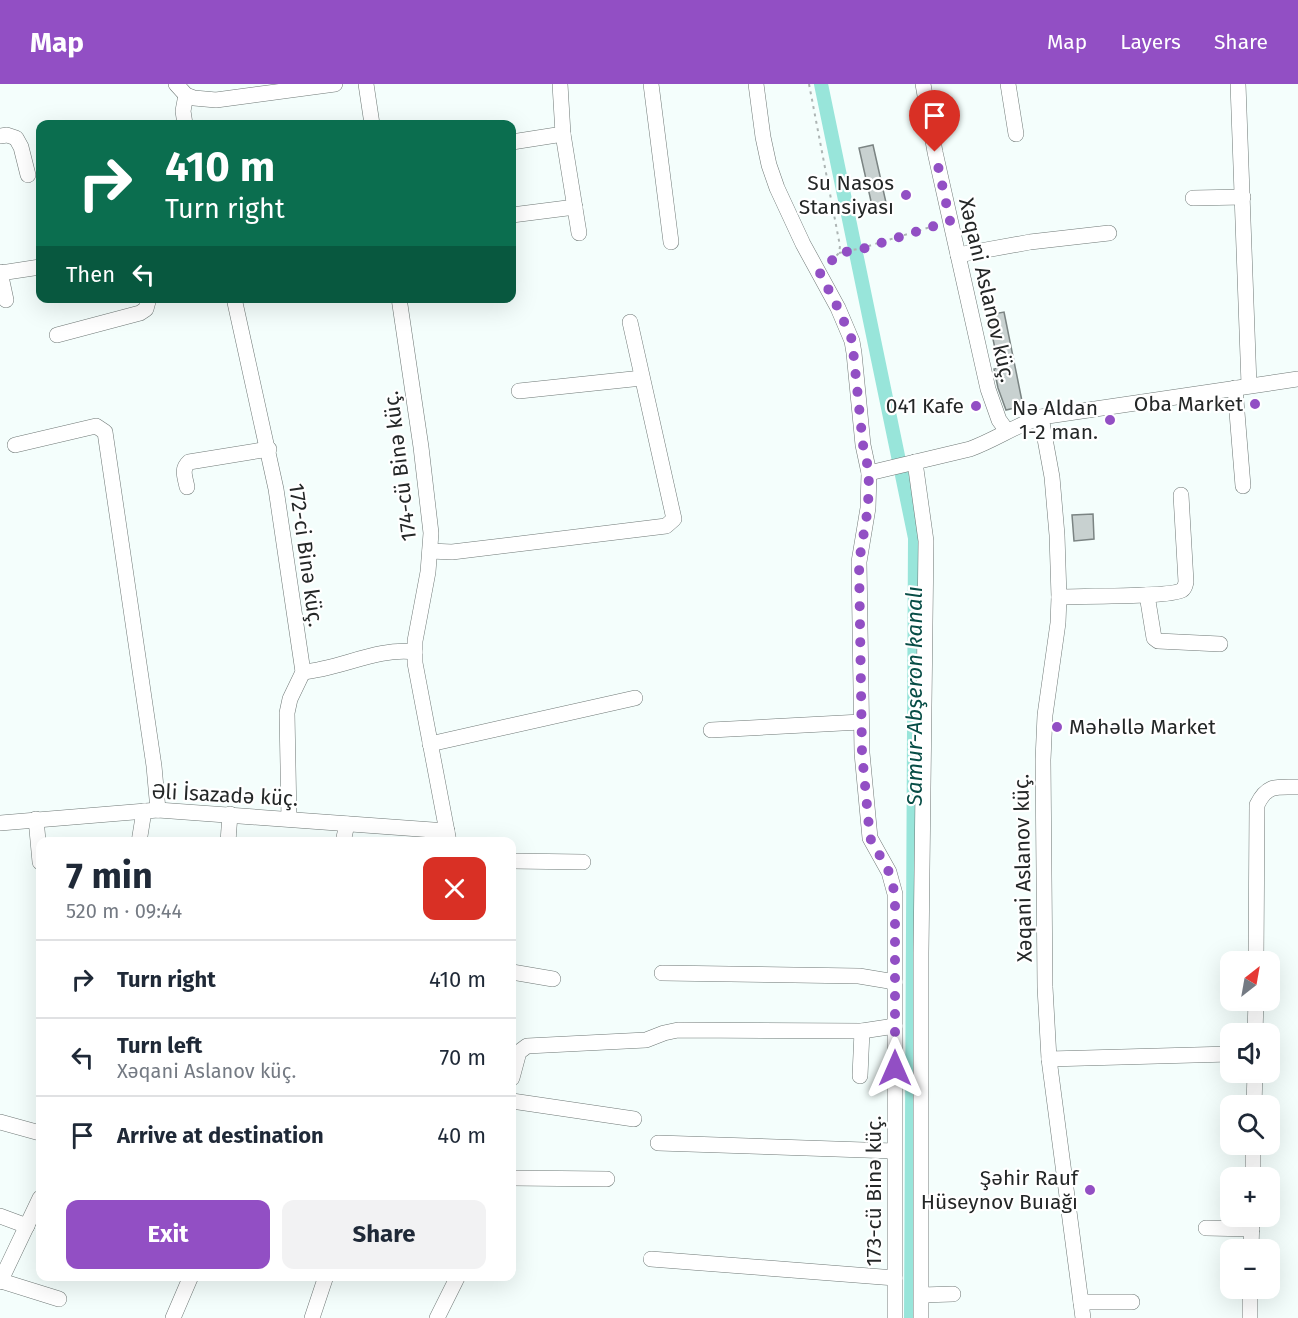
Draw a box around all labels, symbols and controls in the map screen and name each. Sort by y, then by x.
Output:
text: Map [30,26,84,59]
text: Map [1047,29,1087,55]
text: Layers [1120,29,1181,55]
text: Share [1214,29,1268,55]
pin [909,90,960,152]
icon: arrive [918,99,951,132]
text: 410 m [165,142,275,192]
icon: right [66,144,144,222]
place label: Su Nasos Stansiyası [799,170,894,220]
marker: Su Nasos Stansiyası [899,188,913,202]
text: Turn right [165,193,285,225]
street label: Xəqani Aslanov küç. [953,195,1021,385]
icon: left [127,258,160,291]
text: Then [66,261,115,288]
street label: 174-cü Binə küç. [378,389,422,543]
place label: Oba Market [1134,391,1243,417]
place label: 041 Kafe [886,393,964,419]
place label: Nə Aldan 1-2 man. [1012,395,1098,445]
marker: Oba Market [1248,397,1262,411]
marker: 041 Kafe [969,399,983,413]
marker: Nə Aldan 1-2 man. [1103,413,1117,427]
street label: 172-ci Binə küç. [283,481,329,629]
water label: Samur-Abşeron kanalı [901,586,928,807]
place label: Məhəllə Market [1069,714,1216,740]
marker: Məhəllə Market [1050,720,1064,734]
street label: Xəqani Aslanov küç. [1008,774,1038,962]
street label: Əli İsazadə küç. [151,778,299,812]
text: 7 min [66,854,153,898]
button: close [423,857,486,920]
text: 520 m · 09:44 [66,899,182,923]
north arrow [1220,951,1280,1011]
map controls [1220,951,1280,1299]
icon: right [66,963,99,996]
text: Turn right [117,966,216,993]
text: 410 m [429,966,486,993]
button: sound [1220,1023,1280,1083]
text: Turn left [117,1032,202,1059]
position arrow [863,1036,927,1100]
icon: left [66,1041,99,1074]
text: 70 m [440,1044,486,1071]
text: Xəqani Aslanov küç. [117,1059,296,1083]
button: search [1220,1095,1280,1155]
street label: 173-cü Binə küç. [861,1115,887,1267]
icon: arrive [66,1119,99,1152]
text: Arrive at destination [117,1122,324,1149]
text: 40 m [437,1122,486,1149]
place label: Şəhir Rauf Hüseynov Buıağı [921,1165,1080,1215]
button: + [1220,1167,1280,1227]
marker: Şəhir Rauf Hüseynov Buıağı [1083,1183,1097,1197]
button: Exit [66,1200,270,1269]
button: Share [282,1200,486,1269]
button: − [1220,1239,1280,1299]

